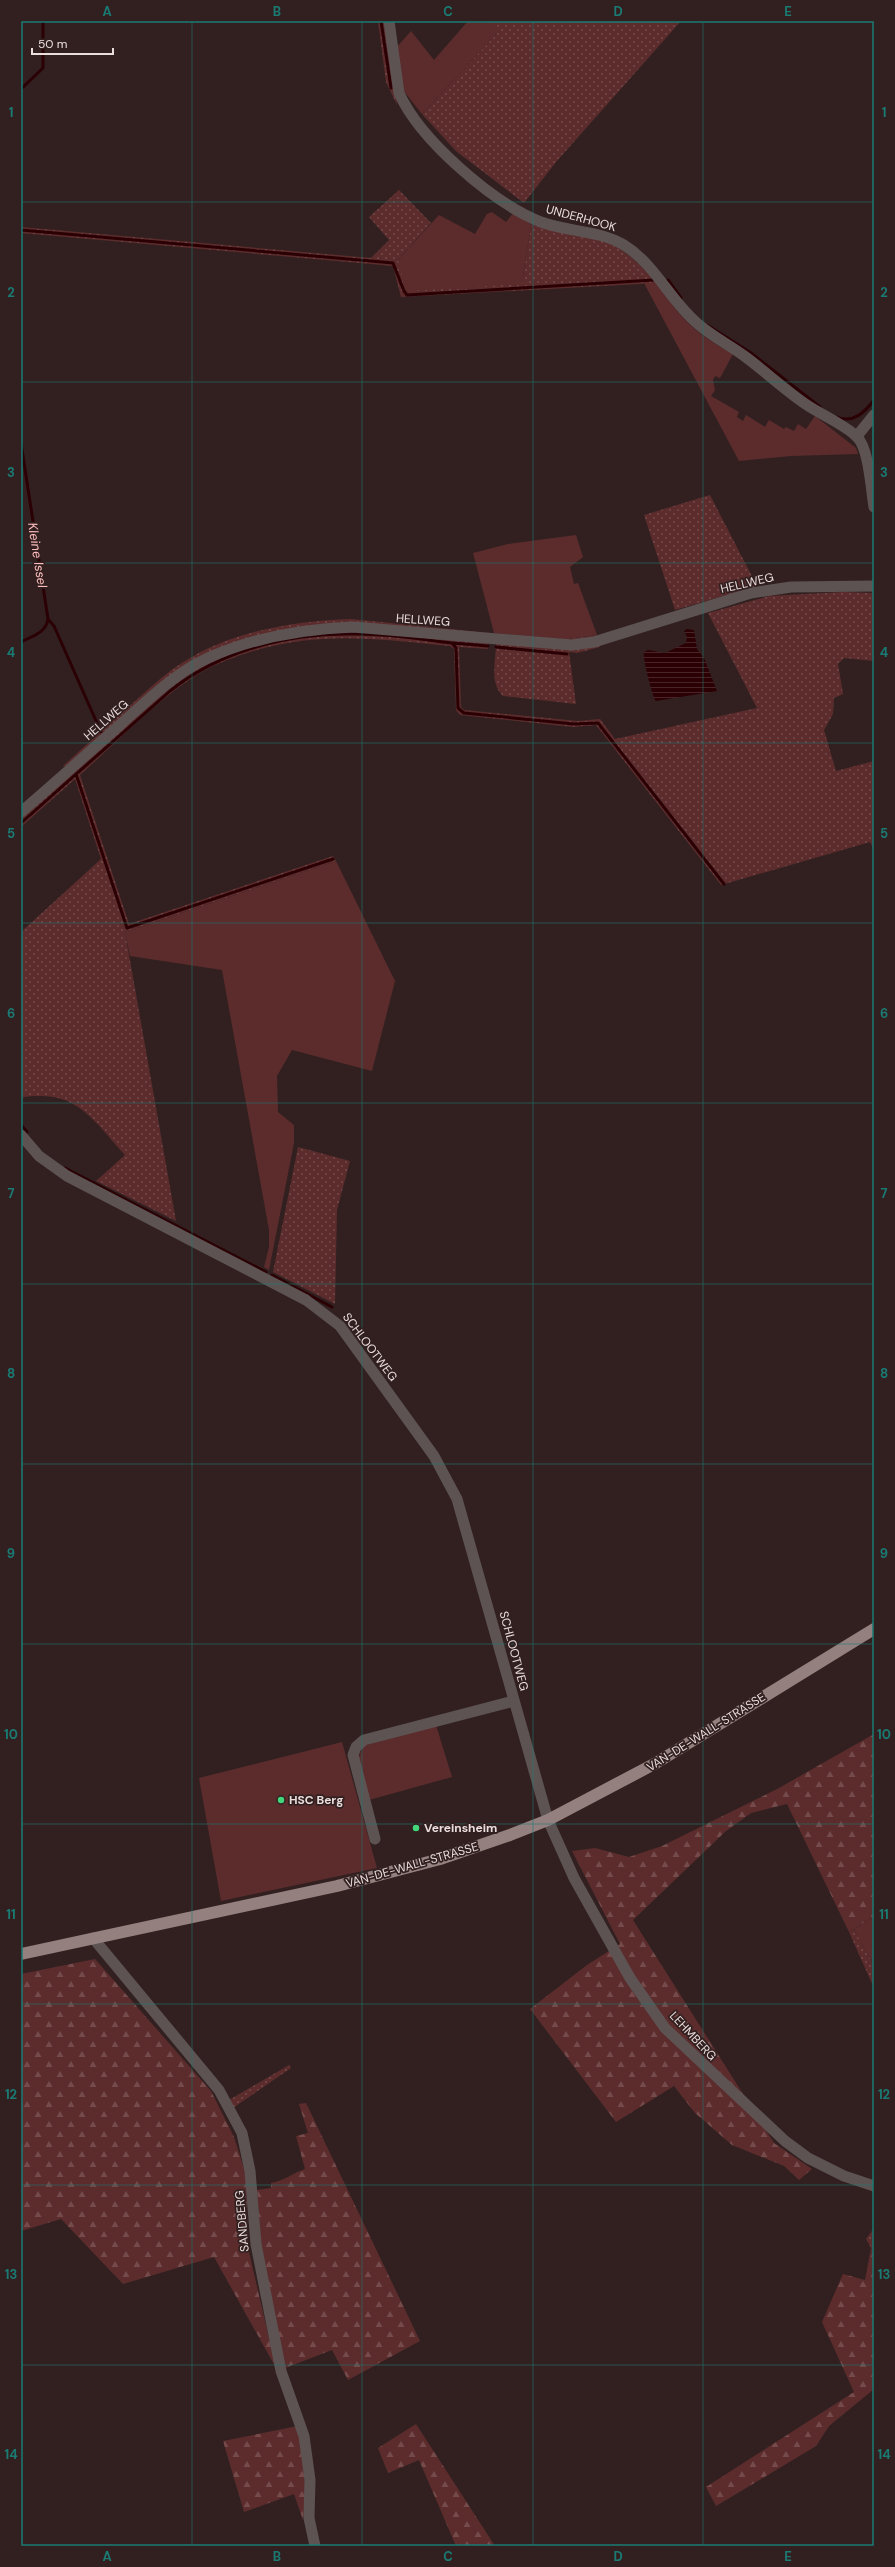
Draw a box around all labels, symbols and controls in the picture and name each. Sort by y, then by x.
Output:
text: A [102,3,112,20]
text: B [273,3,281,20]
text: C [443,3,453,20]
text: D [613,3,623,20]
text: E [784,3,792,20]
scale bar [32,30,113,56]
text: 50 m [38,36,67,52]
text: 1 [9,104,13,121]
text: 1 [882,104,886,121]
street label: UNDERHOOK [544,201,618,235]
text: 2 [7,284,15,301]
text: 2 [880,284,888,301]
text: 3 [7,464,15,481]
text: 3 [880,464,888,481]
water label: Kleine Issel [24,521,51,590]
street label: HELLWEG [719,569,775,597]
street label: HELLWEG [395,610,451,630]
text: 4 [7,644,15,661]
text: 4 [880,644,888,661]
street label: HELLWEG [80,696,132,744]
text: 5 [7,825,15,842]
text: 5 [880,825,888,842]
text: 6 [7,1005,15,1022]
text: 6 [880,1005,888,1022]
text: 7 [8,1185,15,1202]
text: 7 [881,1185,888,1202]
street label: SCHLOOTWEG [339,1310,401,1384]
text: 8 [7,1365,15,1382]
text: 8 [880,1365,888,1382]
text: 9 [7,1545,15,1562]
text: 9 [880,1545,888,1562]
street label: SCHLOOTWEG [496,1609,532,1693]
street label: VAN-DE-WALL-STRASSE [644,1689,769,1775]
text: 10 [4,1726,18,1743]
text: 10 [877,1726,891,1743]
place label: HSC Berg [289,1792,343,1808]
marker: HSC Berg [276,1795,286,1805]
place label: Vereinsheim [424,1820,497,1836]
marker: Vereinsheim [411,1823,421,1833]
street label: VAN-DE-WALL-STRASSE [344,1838,480,1892]
text: 11 [6,1906,16,1923]
text: 11 [879,1906,889,1923]
street label: LEHMBERG [666,2008,720,2064]
text: 12 [5,2086,17,2103]
text: 12 [878,2086,890,2103]
street label: SANDBERG [231,2190,253,2252]
text: 13 [5,2266,17,2283]
text: 13 [878,2266,890,2283]
text: 14 [4,2446,18,2463]
text: 14 [877,2446,891,2463]
text: A [102,2548,112,2565]
text: B [273,2548,281,2565]
text: C [443,2548,453,2565]
text: D [613,2548,623,2565]
text: E [784,2548,792,2565]

